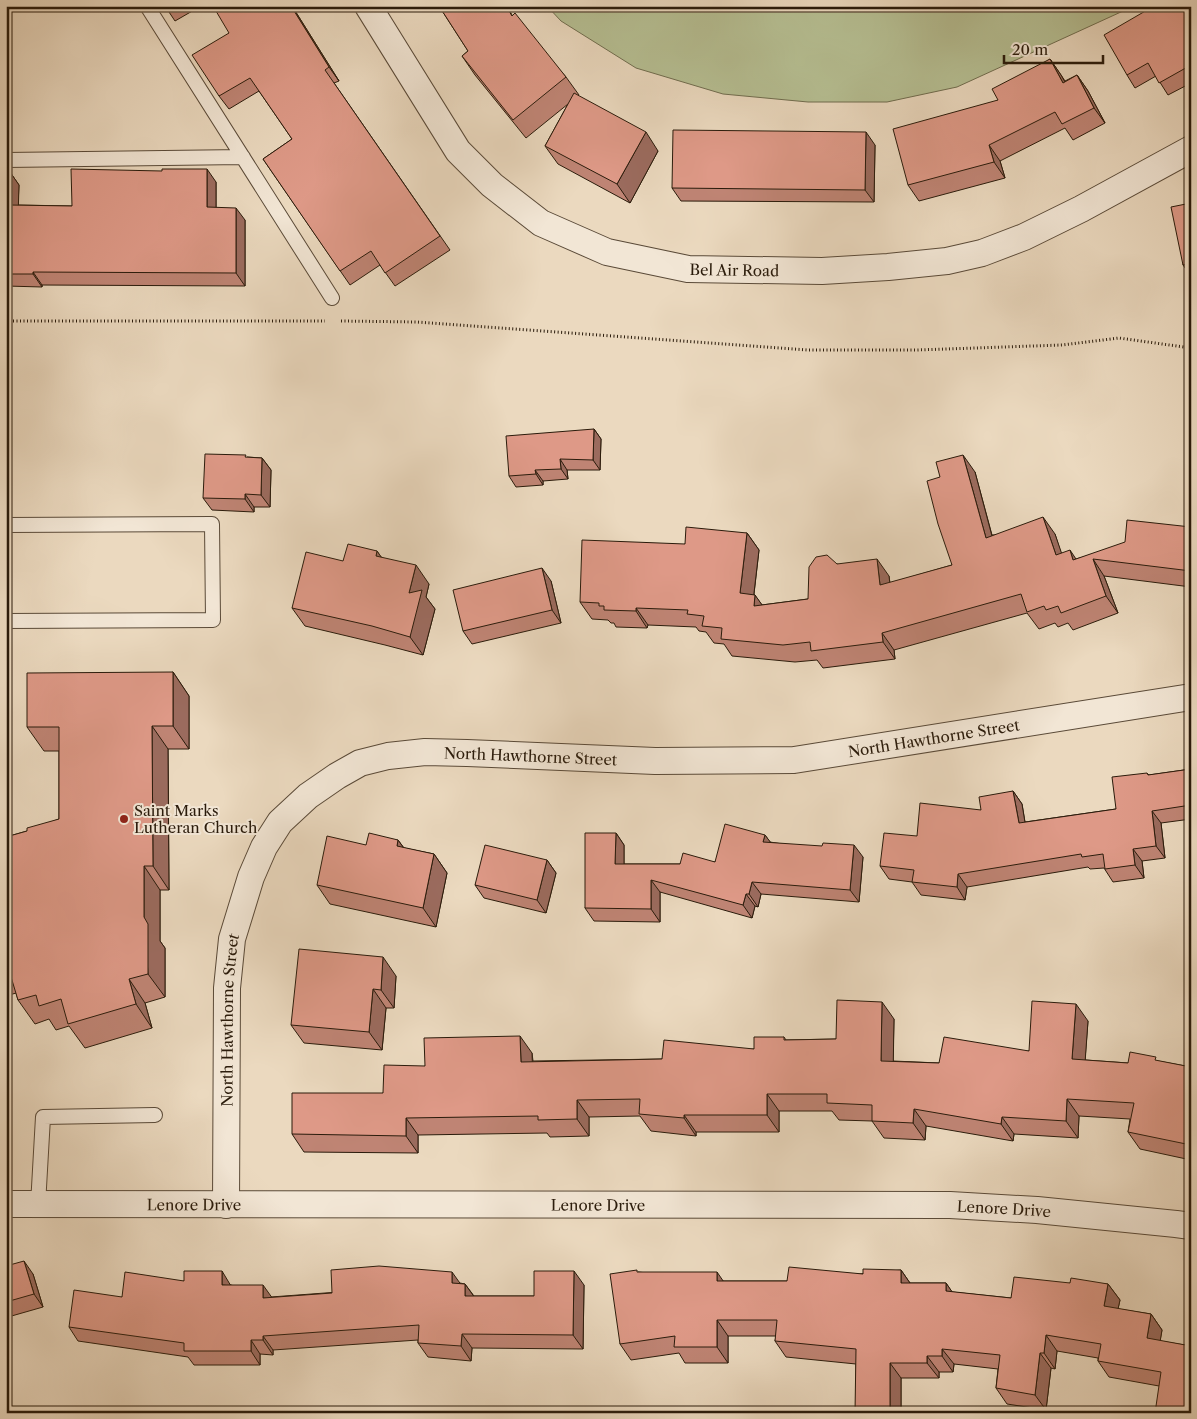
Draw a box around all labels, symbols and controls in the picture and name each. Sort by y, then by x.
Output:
scale bar [1004,32,1103,64]
text: 20 m [1012,40,1048,59]
street label: Bel Air Road [689,260,779,280]
street label: North Hawthorne Street [846,715,1022,761]
street label: North Hawthorne Street [444,743,618,769]
place label: Saint Marks Lutheran Church [134,801,258,837]
marker: Saint Marks Lutheran Church [118,813,130,825]
street label: North Hawthorne Street [217,930,243,1107]
street label: Lenore Drive [147,1195,241,1214]
street label: Lenore Drive [551,1195,645,1214]
street label: Lenore Drive [956,1196,1052,1221]

